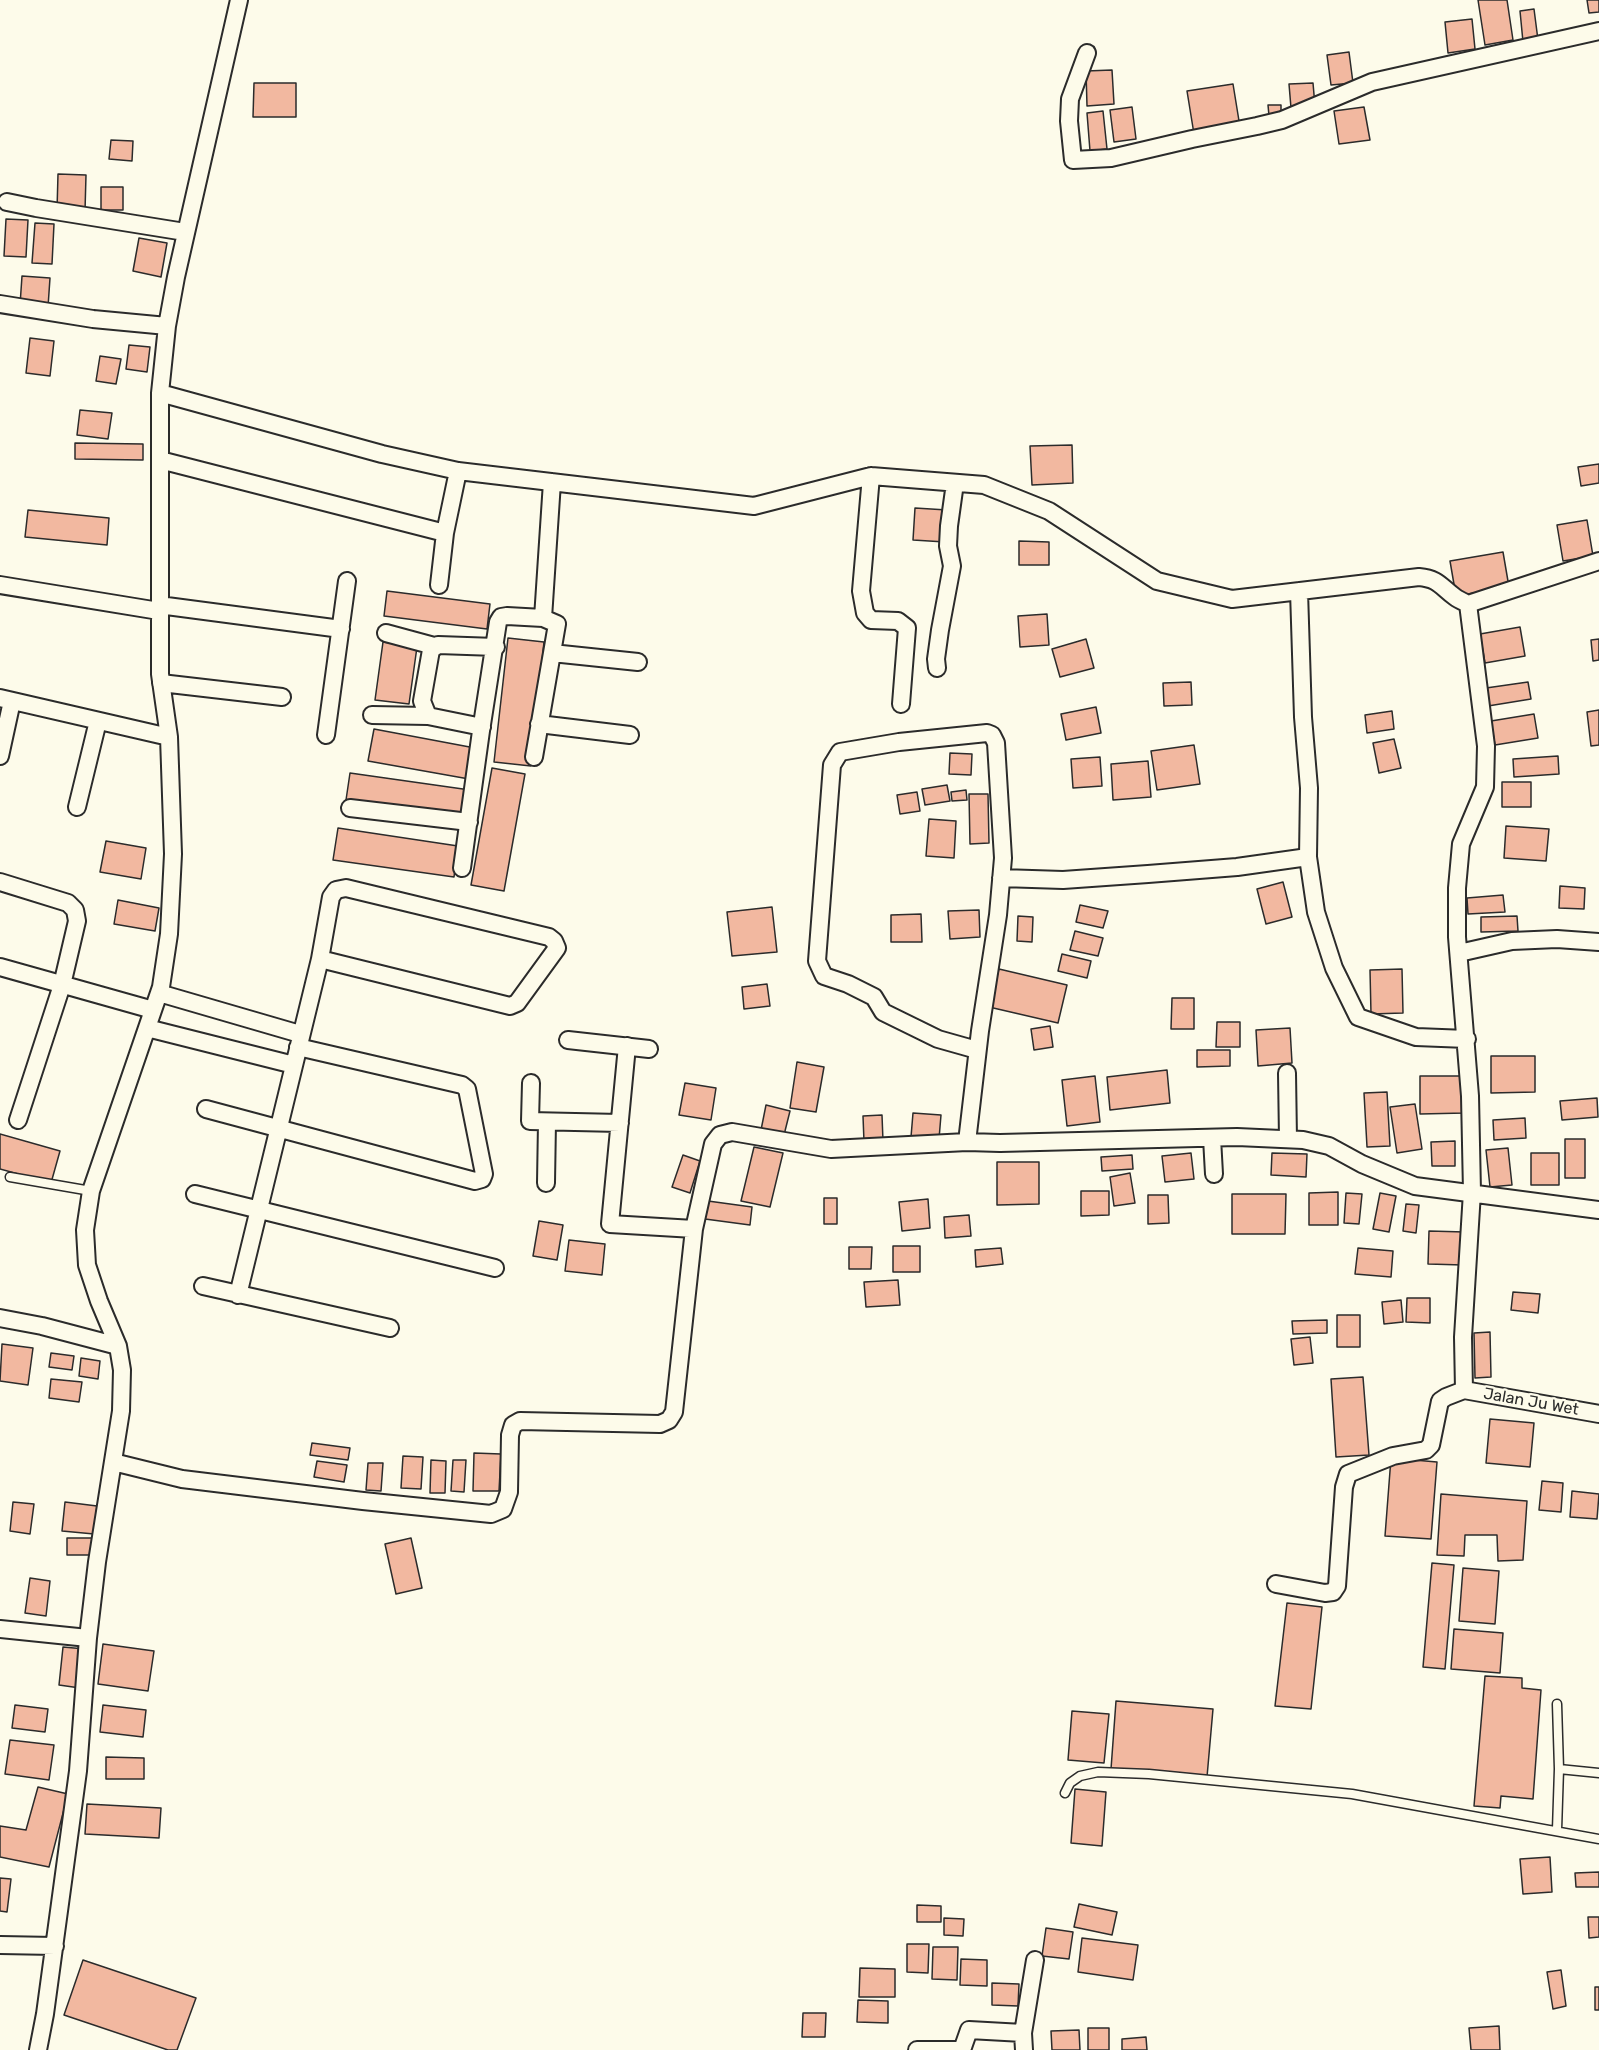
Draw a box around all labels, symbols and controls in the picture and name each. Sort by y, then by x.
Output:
street label: Jalan Ju Wet [1482,1384,1580,1420]

